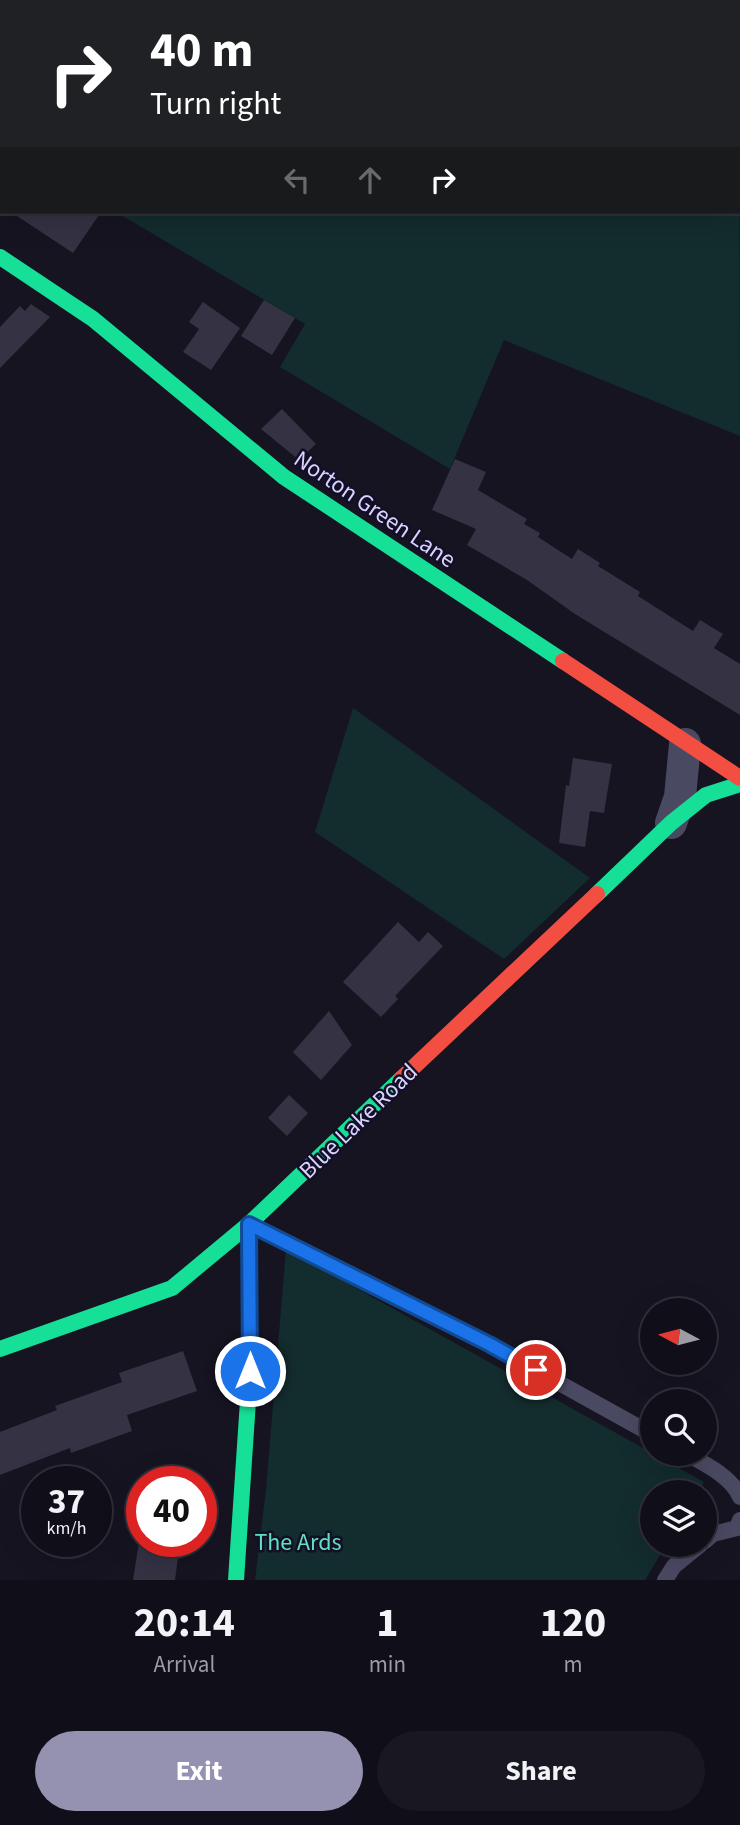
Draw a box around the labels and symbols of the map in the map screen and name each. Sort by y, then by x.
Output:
street label: Norton Green Lane [287,442,463,577]
street label: Blue Lake Road [291,1055,426,1187]
north arrow [640,1298,718,1376]
position arrow [213,1334,287,1408]
pin [506,1340,566,1400]
speed limit sign: 40 [126,1466,217,1557]
park label: The Ards [254,1525,342,1560]

